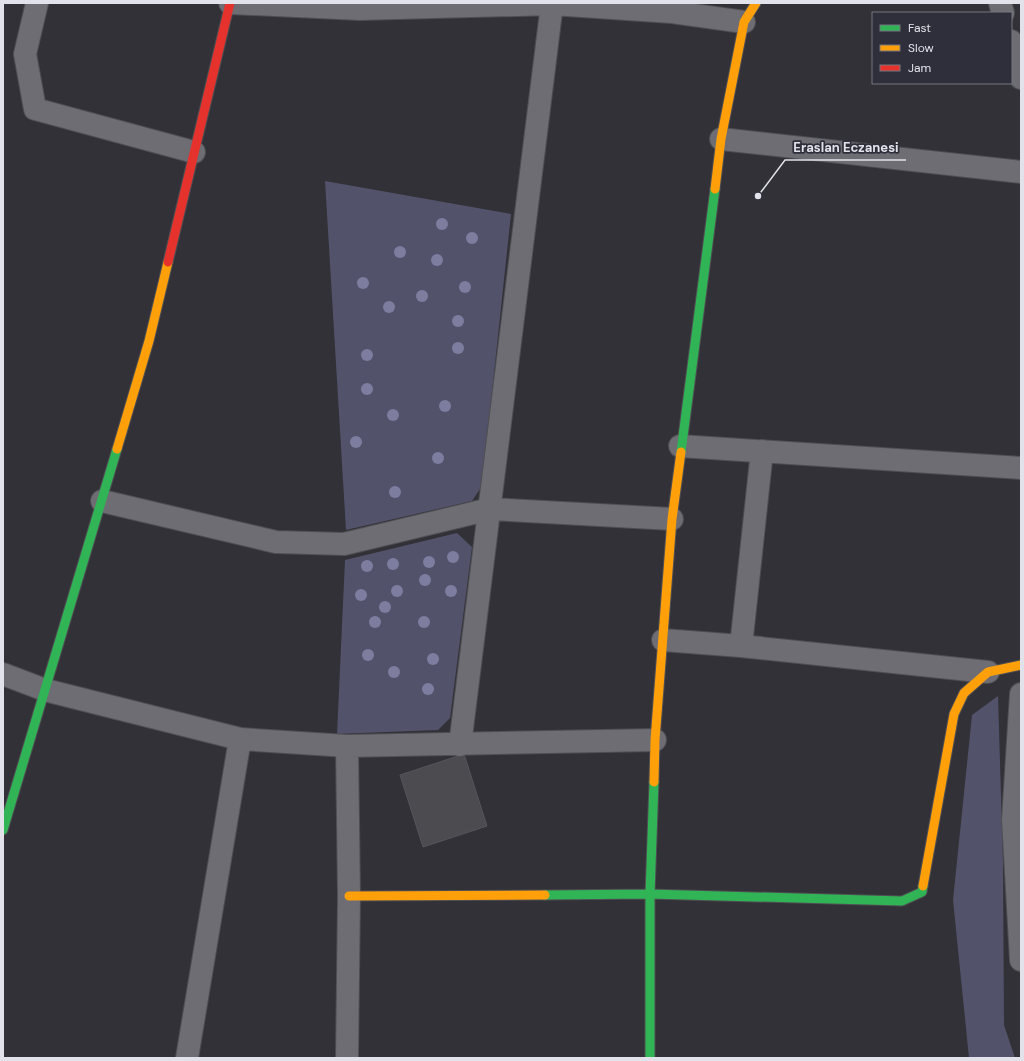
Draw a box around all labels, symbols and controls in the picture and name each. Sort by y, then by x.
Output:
legend [872,12,1012,84]
text: Fast [908,20,931,36]
text: Slow [908,40,934,56]
text: Jam [908,60,931,76]
callout: Eraslan Eczanesi [785,135,906,160]
text: Eraslan Eczanesi [793,139,899,156]

